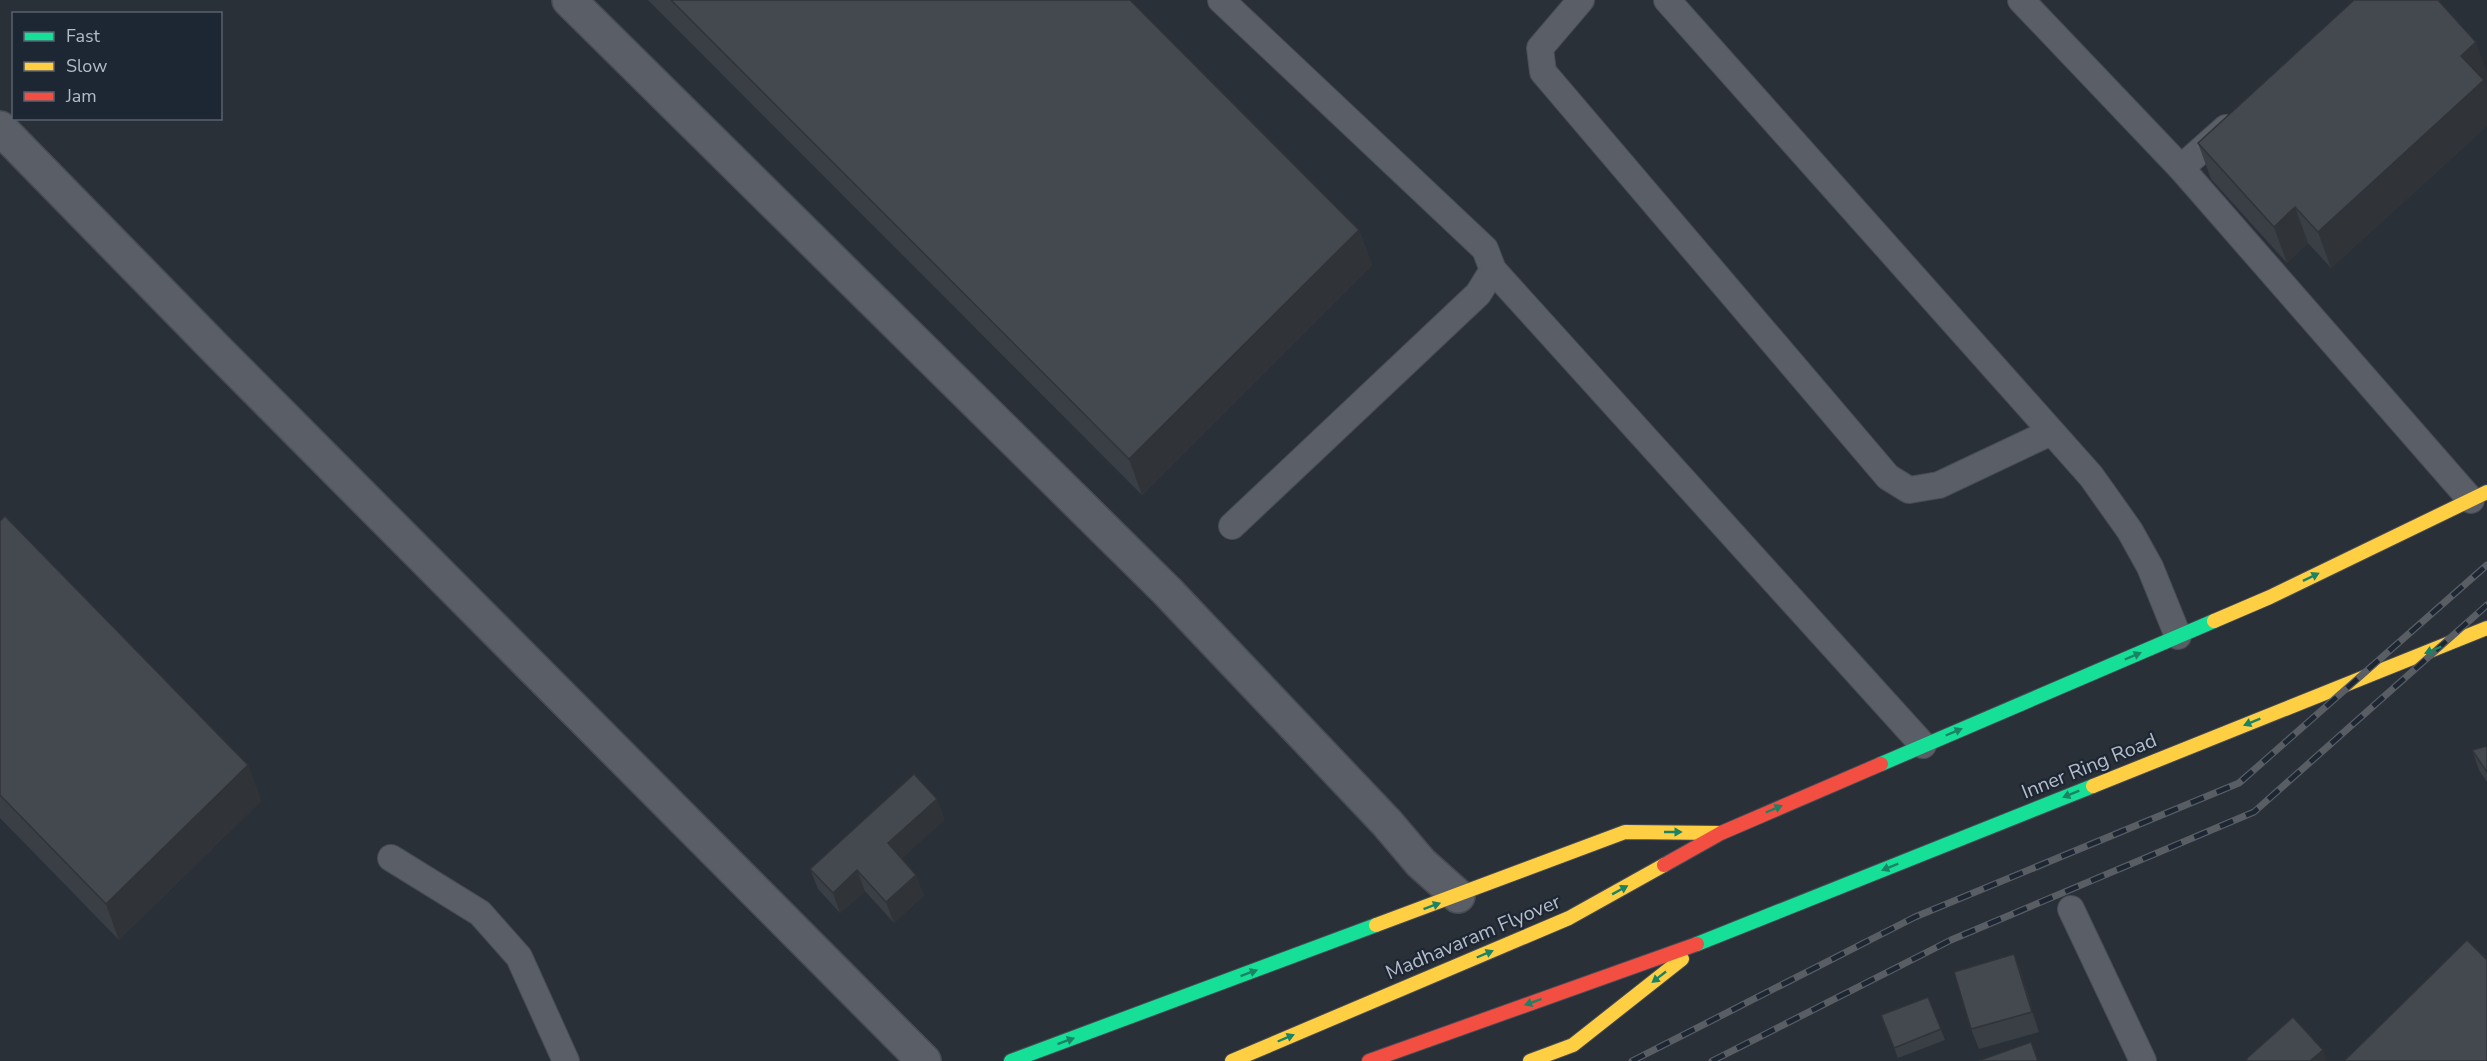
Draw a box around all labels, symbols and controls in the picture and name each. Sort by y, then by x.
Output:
legend [12,12,222,120]
text: Fast [66,24,101,48]
text: Slow [66,54,107,78]
text: Jam [65,84,97,108]
one-way arrow [2303,572,2320,582]
one-way arrow [2423,645,2441,655]
one-way arrow [2124,651,2141,660]
one-way arrow [2242,717,2260,727]
one-way arrow [1945,727,1963,737]
street label: Inner Ring Road [2017,727,2161,805]
one-way arrow [2061,790,2079,800]
one-way arrow [1766,805,1783,814]
one-way arrow [1663,828,1682,837]
one-way arrow [1880,862,1898,872]
one-way arrow [1612,884,1628,895]
street label: Madhavaram Flyover [1381,888,1565,986]
one-way arrow [1423,901,1441,910]
one-way arrow [1476,949,1494,959]
one-way arrow [1240,968,1258,978]
one-way arrow [1651,971,1666,983]
one-way arrow [1524,998,1542,1008]
one-way arrow [1277,1033,1295,1043]
one-way arrow [1057,1035,1075,1045]

